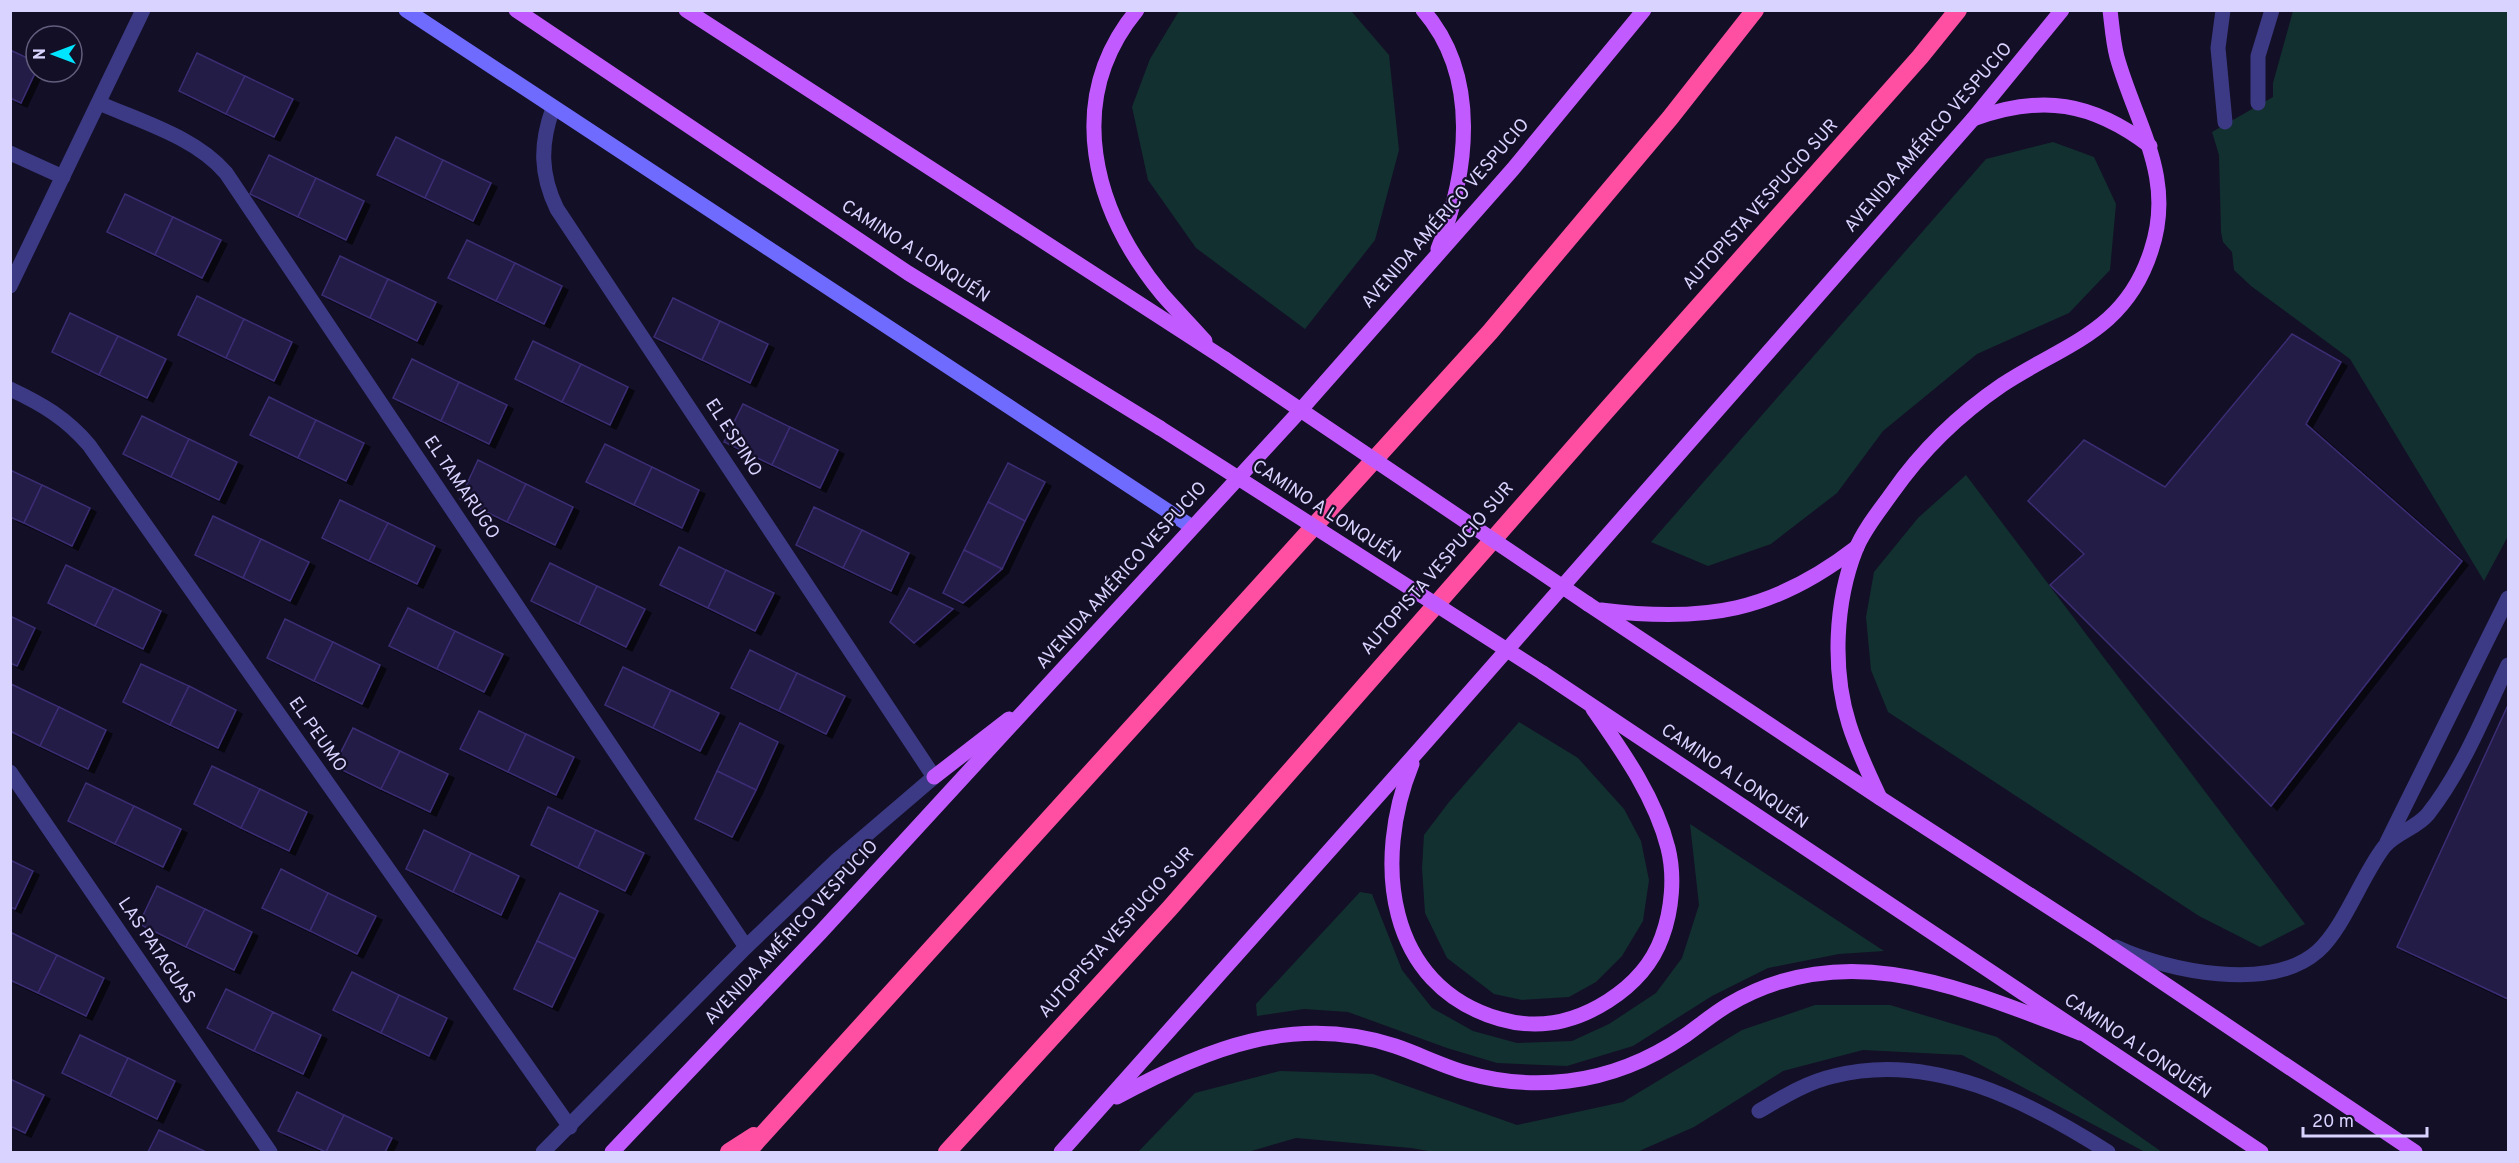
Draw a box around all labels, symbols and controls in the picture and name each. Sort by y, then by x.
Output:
north arrow [24,24,84,84]
street label: AVENIDA AMÉRICO VESPUCIO [1839,37,2018,238]
text: N [31,48,51,60]
street label: AVENIDA AMÉRICO VESPUCIO [1356,113,1535,314]
street label: AUTOPISTA VESPUCIO SUR [1678,115,1844,295]
street label: CAMINO A LONQUÉN [836,194,995,309]
street label: EL ESPINO [699,395,767,481]
street label: EL TAMARUGO [418,432,504,544]
street label: CAMINO A LONQUÉN [1247,454,1406,569]
street label: AVENIDA AMÉRICO VESPUCIO [1030,476,1212,675]
street label: AUTOPISTA VESPUCIO SUR [1356,478,1520,660]
street label: EL PEUMO [283,693,351,777]
street label: CAMINO A LONQUÉN [1656,718,1813,835]
street label: AVENIDA AMÉRICO VESPUCIO [699,834,884,1030]
street label: AUTOPISTA VESPUCIO SUR [1034,843,1200,1023]
street label: LAS PATAGUAS [112,893,200,1009]
street label: CAMINO A LONQUÉN [2059,988,2216,1105]
scale bar [2303,1100,2428,1138]
text: 20 m [2312,1111,2354,1134]

